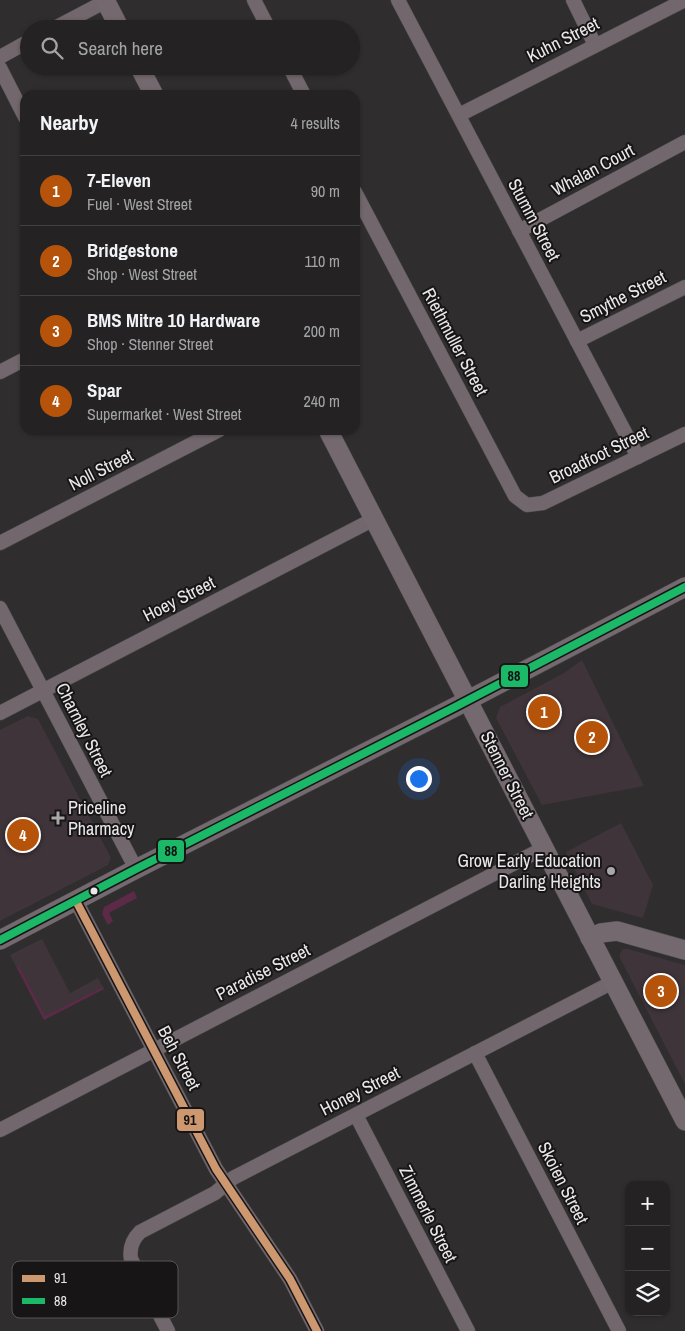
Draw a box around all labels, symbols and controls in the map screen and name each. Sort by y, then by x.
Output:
street label: Kuhn Street [522,11,603,68]
search box [20,20,360,75]
icon: search [38,34,66,62]
text: Search here [78,35,163,61]
text: Nearby [40,108,98,137]
text: 4 results [290,112,340,134]
street label: Whalan Court [547,137,638,202]
text: 7-Eleven [87,167,151,193]
street label: Stumm Street [502,174,567,265]
text: 1 [52,180,60,202]
text: 90 m [311,180,340,202]
text: Fuel · West Street [87,193,192,215]
text: Bridgestone [87,237,178,263]
text: 2 [52,250,60,272]
text: 110 m [304,250,340,272]
text: Shop · West Street [87,263,197,285]
street label: Smythe Street [575,264,670,329]
street label: Riethmuller Street [416,283,494,400]
text: BMS Mitre 10 Hardware [87,307,260,333]
text: 3 [52,320,60,342]
text: 200 m [304,320,340,342]
text: Shop · Stenner Street [87,333,213,355]
text: Spar [87,377,122,403]
text: 4 [52,390,60,412]
text: 240 m [304,390,340,412]
text: Supermarket · West Street [87,403,241,425]
street label: Broadfoot Street [545,420,653,489]
street label: Noll Street [64,443,137,496]
street label: Hoey Street [138,570,219,627]
line badge: 88 [500,664,529,688]
text: 88 [508,667,520,685]
street label: Charnley Street [50,678,119,781]
pin: 1 [528,693,560,731]
pin: 2 [576,718,608,756]
street label: Stenner Street [475,727,540,823]
your location [406,766,432,792]
place label: Priceline Pharmacy [68,795,135,841]
marker: Priceline Pharmacy [52,812,64,824]
pin: 4 [7,816,39,854]
line badge: 88 [157,839,185,863]
text: 88 [165,842,177,860]
place label: Grow Early Education Darling Heights [457,848,601,894]
marker: Grow Early Education Darling Heights [605,865,617,877]
unlabelled marker [89,886,99,896]
street label: Paradise Street [211,937,314,1006]
pin: 3 [645,972,677,1010]
street label: Beh Street [152,1021,207,1094]
street label: Honey Street [316,1060,404,1121]
line badge: 91 [176,1108,205,1132]
text: 91 [184,1111,197,1129]
street label: Skoien Street [532,1137,595,1228]
street label: Zimmerle Street [393,1161,464,1267]
map controls [625,1181,670,1316]
button: + [625,1181,670,1226]
button: − [625,1226,670,1271]
legend [12,1261,178,1318]
text: 91 [54,1269,67,1287]
button: layers [625,1271,670,1316]
text: 88 [54,1292,67,1310]

